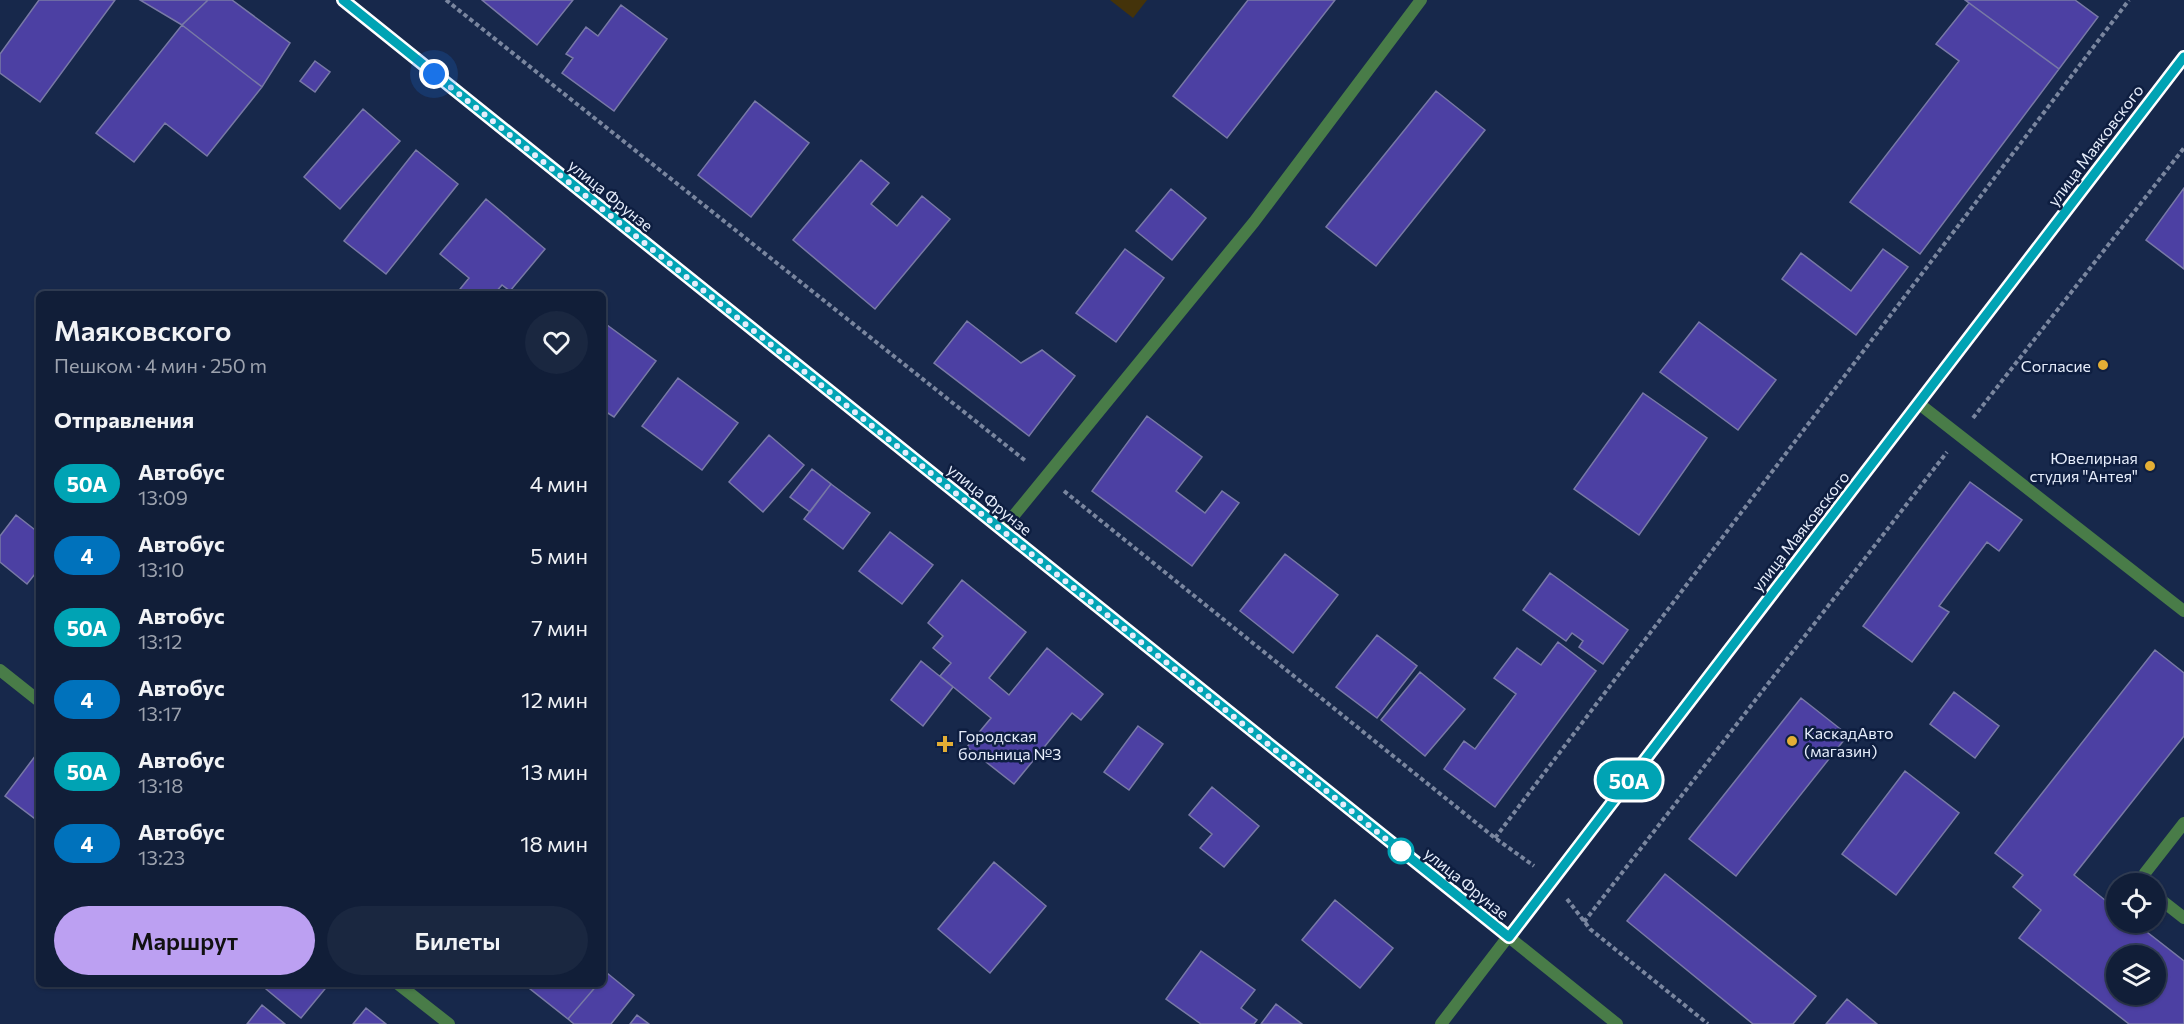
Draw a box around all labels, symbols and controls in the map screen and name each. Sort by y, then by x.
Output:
your location [419,59,449,89]
street label: улица Маяковского [2043,81,2147,209]
street label: улица Фрунзе [565,155,657,235]
button: heart [525,311,588,374]
text: Маяковского [54,313,232,347]
text: Пешком · 4 мин · 250 m [54,353,267,377]
place label: Согласие [2021,356,2091,375]
marker: Согласие [2096,358,2110,372]
text: Отправления [54,406,194,433]
place label: Ювелирная студия "Антея" [2029,448,2138,485]
text: Автобус [138,458,225,485]
street label: улица Фрунзе [944,459,1036,539]
marker: Ювелирная студия "Антея" [2143,459,2157,473]
street label: улица Маяковского [1747,467,1853,595]
text: 4 мин [530,470,588,497]
text: 50А [67,471,107,496]
text: 13:09 [138,485,188,509]
text: Автобус [138,530,225,557]
text: 5 мин [530,542,588,569]
text: 4 [81,543,93,568]
text: 13:10 [138,557,184,581]
text: Автобус [138,602,225,629]
text: 7 мин [531,614,588,641]
text: 50А [67,615,107,640]
text: 13:12 [138,629,182,653]
text: Автобус [138,674,225,701]
text: 12 мин [521,686,588,713]
text: 4 [81,687,93,712]
text: 13:17 [138,701,182,725]
place label: КаскадАвто (магазин) [1804,723,1894,760]
place label: Городская больница №3 [958,726,1061,763]
marker: КаскадАвто (магазин) [1785,734,1799,748]
marker: Городская больница №3 [936,735,954,753]
text: Автобус [138,746,225,773]
text: 13 мин [521,758,588,785]
text: 50А [67,759,107,784]
line badge: 50А [1594,760,1664,800]
text: 50А [1609,768,1649,793]
text: 13:18 [138,773,183,797]
text: Автобус [138,818,225,845]
text: 18 мин [520,830,588,857]
text: 4 [81,831,93,856]
unlabelled marker [1388,838,1414,864]
street label: улица Фрунзе [1421,843,1513,923]
text: 13:23 [138,845,185,869]
map controls [2106,873,2166,1005]
button: locate [2106,873,2166,933]
button: Маршрут [54,906,315,975]
button: Билеты [327,906,588,975]
button: layers [2106,945,2166,1005]

